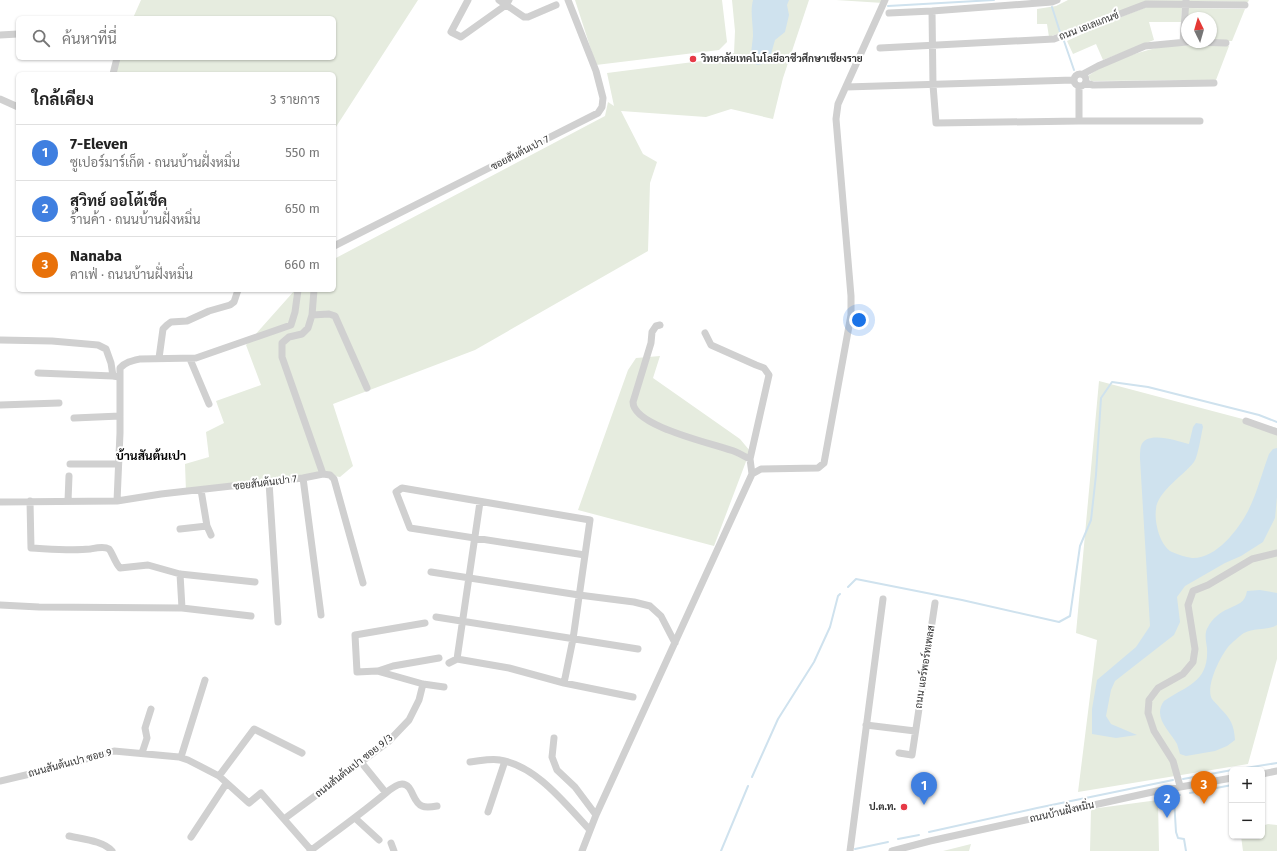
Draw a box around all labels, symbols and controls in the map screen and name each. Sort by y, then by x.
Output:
street label: ถนน เอเลแกนซ์ [1057,7,1121,43]
north arrow [1181,12,1217,48]
search box [16,16,336,60]
icon: search [30,27,52,49]
text: ค้นหาที่นี่ [62,30,117,48]
place label: วิทยาลัยเทคโนโลยีอาชีวศึกษาเชียงราย [700,52,863,65]
marker: วิทยาลัยเทคโนโลยีอาชีวศึกษาเชียงราย [688,54,698,64]
text: ใกล้เคียง [32,89,94,110]
text: 3 รายการ [270,92,320,107]
street label: ซอยสันต้นเปา 7 [488,132,552,173]
text: 7-Eleven [70,135,128,153]
text: 1 [42,145,48,160]
text: 550 m [285,145,320,160]
text: ซูเปอร์มาร์เก็ต · ถนนบ้านฝั่งหมิ่น [70,155,240,170]
text: สุวิทย์ ออโต้เช็ค [70,192,167,210]
text: 2 [42,201,48,216]
text: 650 m [285,201,320,216]
text: ร้านค้า · ถนนบ้านฝั่งหมิ่น [70,212,201,227]
text: Nanaba [70,247,122,265]
text: 3 [42,257,48,272]
text: 660 m [284,257,320,272]
text: คาเฟ่ · ถนนบ้านฝั่งหมิ่น [70,267,193,282]
your location [849,310,869,330]
district label: บ้านสันต้นเปา [116,448,186,463]
street label: ซอยสันต้นเปา 7 [232,472,298,493]
street label: ถนน แอร์พอร์ทเพลส [911,624,938,709]
street label: ถนนสันต้นเปา ซอย 9/3 [312,731,395,800]
street label: ถนนสันต้นเปา ซอย 9 [27,745,113,780]
map controls [1229,767,1265,839]
button: + [1229,767,1265,803]
pin: 3 [1191,771,1217,804]
pin: 1 [911,772,937,805]
pin: 2 [1154,785,1180,818]
street label: ถนนบ้านฝั่งหมิ่น [1028,796,1095,825]
place label: ป.ต.ท. [869,801,897,813]
marker: ป.ต.ท. [899,802,909,812]
button: − [1229,803,1265,839]

